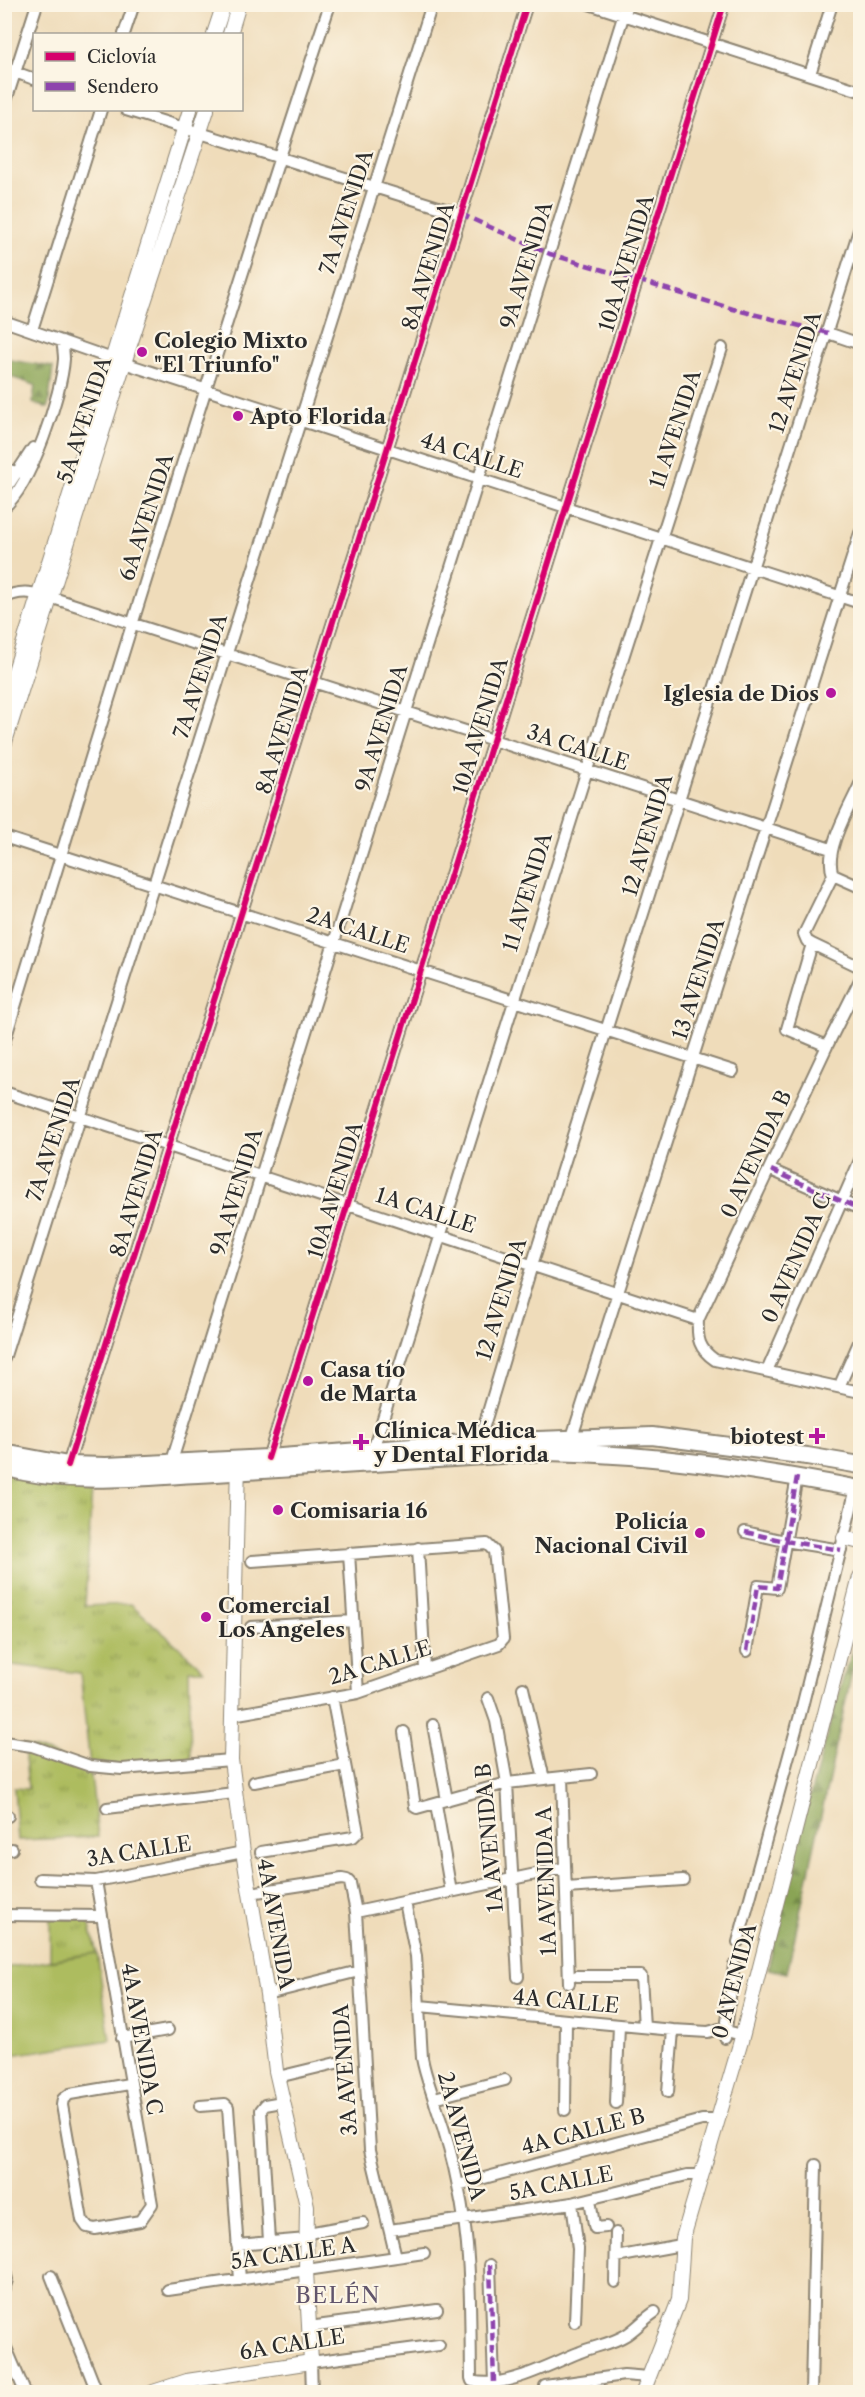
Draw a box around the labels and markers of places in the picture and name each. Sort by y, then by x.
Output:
place label: Colegio Mixto "El Triunfo" [154,328,308,377]
marker: Colegio Mixto "El Triunfo" [135,345,149,359]
place label: Apto Florida [249,404,387,429]
marker: Apto Florida [231,409,245,423]
place label: Iglesia de Dios [663,681,819,706]
marker: Iglesia de Dios [824,686,838,700]
place label: Casa tío de Marta [320,1357,418,1406]
marker: Casa tío de Marta [301,1374,315,1388]
place label: Clínica Médica y Dental Florida [373,1418,550,1467]
place label: biotest [729,1424,805,1449]
marker: biotest [808,1427,826,1445]
marker: Clínica Médica y Dental Florida [352,1433,370,1451]
place label: Comisaria 16 [290,1498,428,1523]
marker: Comisaria 16 [271,1503,285,1517]
place label: Policía Nacional Civil [535,1509,689,1558]
marker: Policía Nacional Civil [693,1526,707,1540]
place label: Comercial Los Angeles [218,1593,345,1642]
marker: Comercial Los Angeles [199,1610,213,1624]

